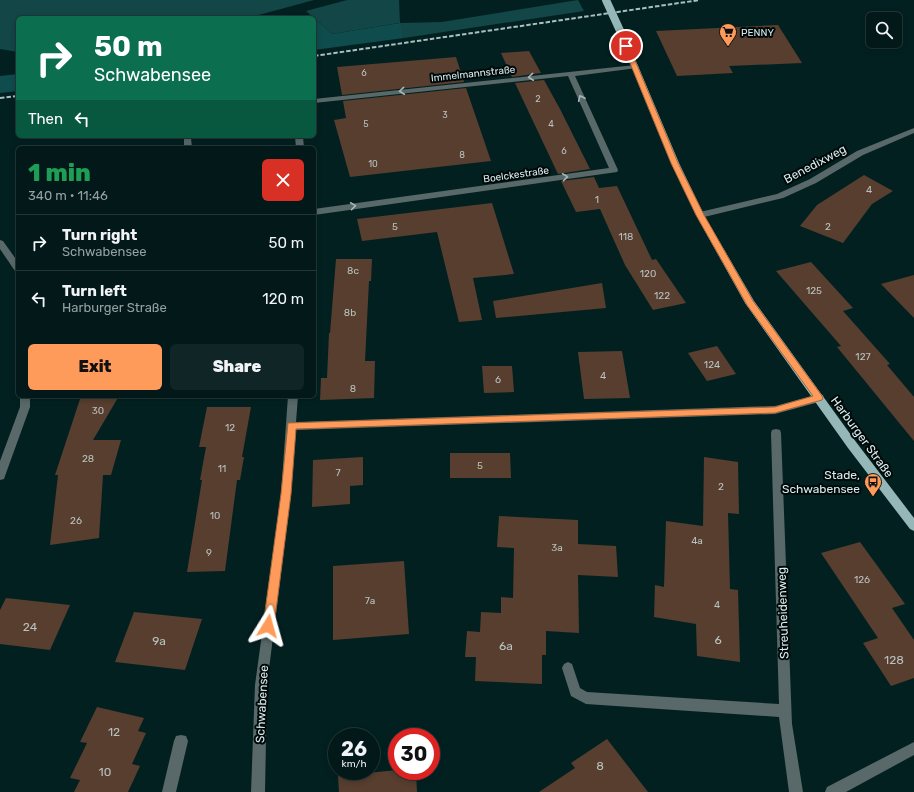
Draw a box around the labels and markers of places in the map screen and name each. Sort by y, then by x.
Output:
supermarket icon: PENNY [718,22,738,47]
place label: PENNY [741,27,774,39]
pin [609,29,643,63]
place label: Stade, Schwabensee [782,468,860,496]
bus stop icon: Stade, Schwabensee [863,472,883,497]

